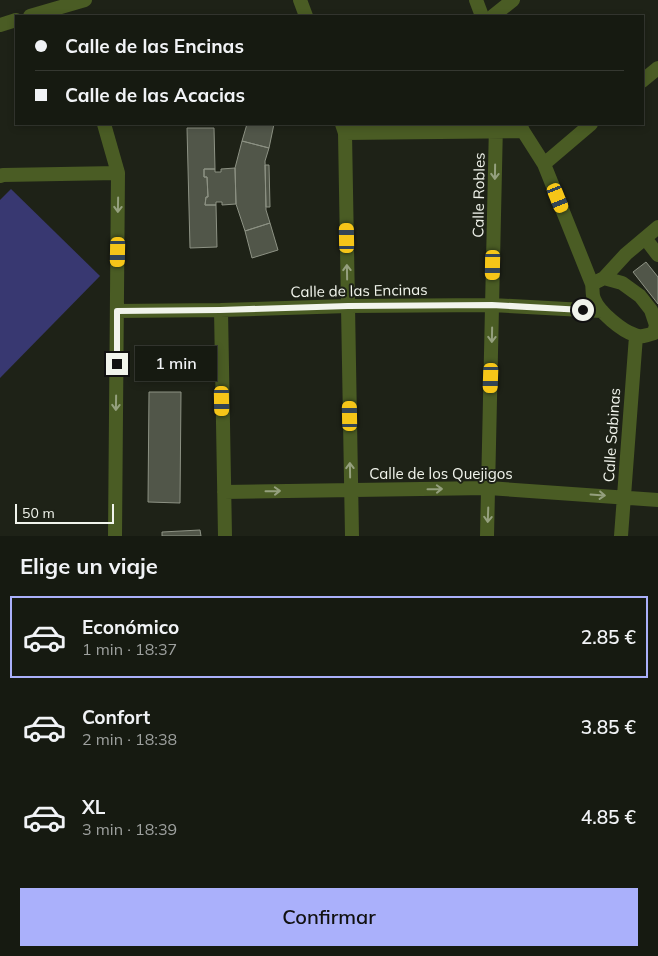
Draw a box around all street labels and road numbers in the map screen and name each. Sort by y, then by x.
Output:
street label: Calle Robles [468,152,489,238]
street label: Calle de las Encinas [290,280,428,301]
street label: Calle Sabinas [599,387,624,483]
street label: Calle de los Quejigos [369,464,513,483]

